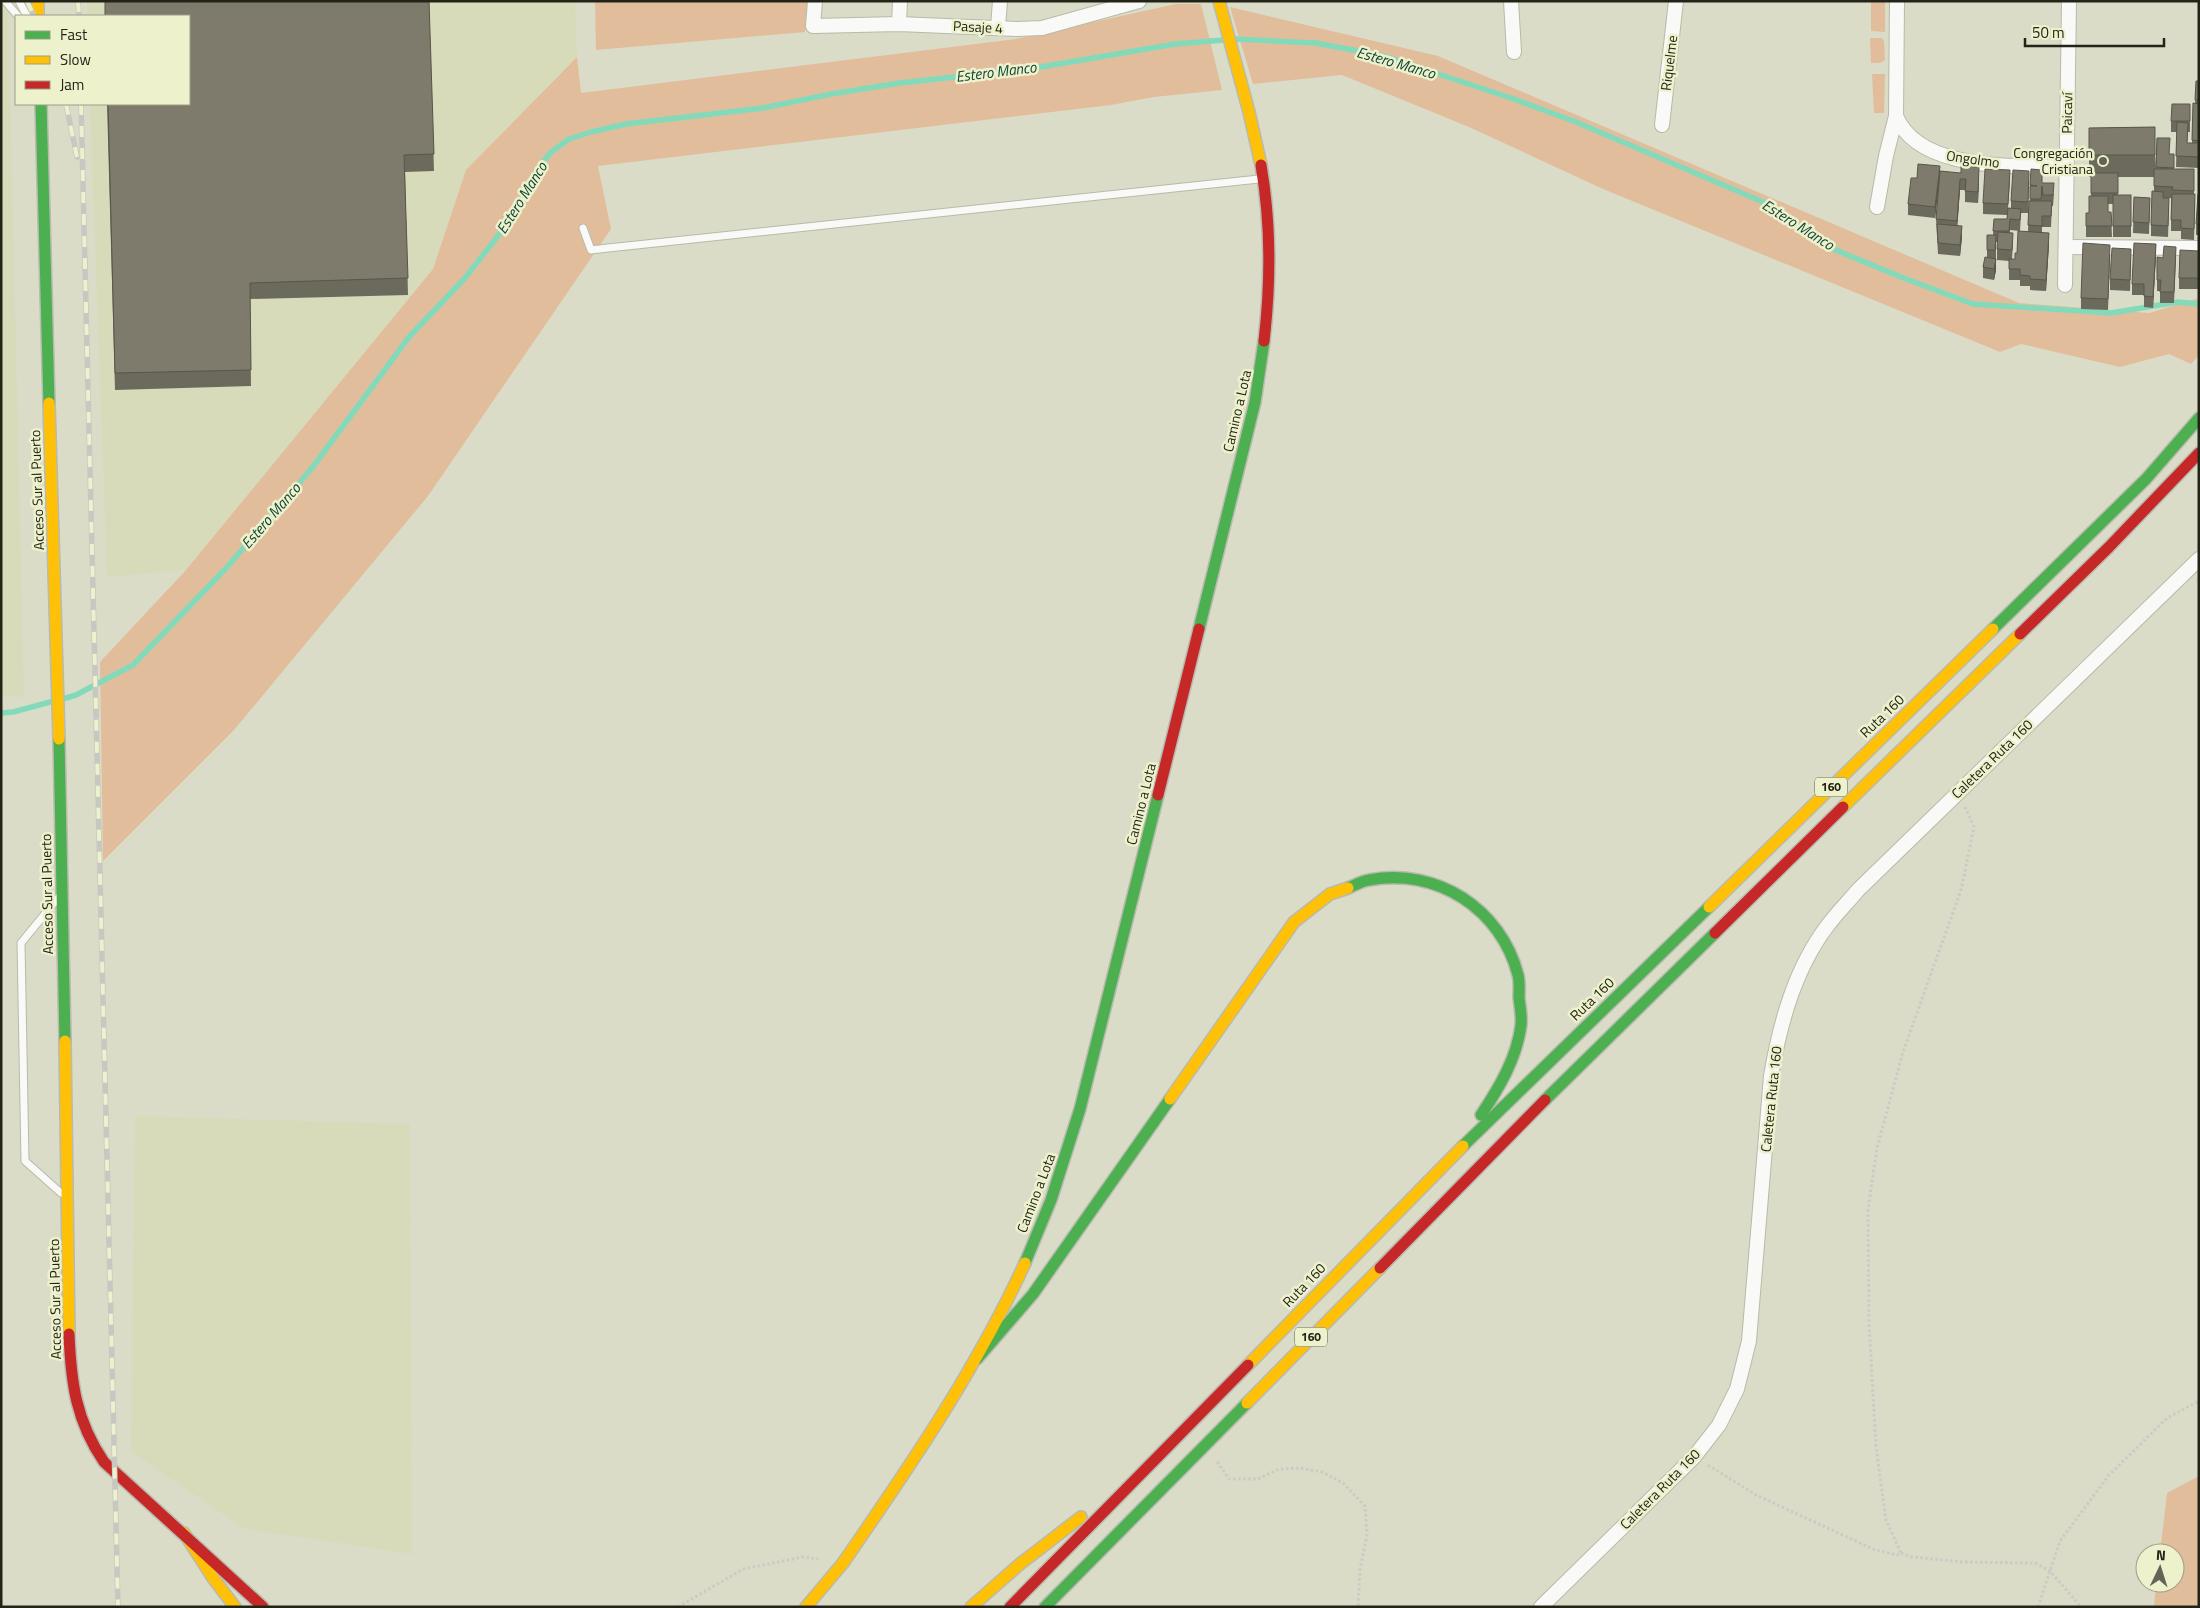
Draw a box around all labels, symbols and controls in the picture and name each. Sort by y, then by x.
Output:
legend [15,15,190,105]
street label: Pasaje 4 [953,15,1004,38]
scale bar [2025,15,2164,47]
text: 50 m [2032,21,2065,44]
text: Fast [60,23,88,46]
street label: Riquelme [1655,34,1682,92]
water label: Estero Manco [1354,40,1439,85]
text: Slow [60,48,91,71]
water label: Estero Manco [954,55,1038,88]
text: Jam [60,73,84,96]
street label: Paicaví [2056,91,2077,134]
place label: Congregación Cristiana [2013,142,2093,179]
street label: Ongolmo [1945,144,2001,173]
marker: Congregación Cristiana [2097,155,2109,167]
water label: Estero Manco [490,157,553,238]
water label: Estero Manco [1758,193,1839,256]
street label: Camino a Lota [1217,368,1256,454]
street label: Acceso Sur al Puerto [24,429,49,551]
water label: Estero Manco [235,477,306,554]
street label: Ruta 160 [1855,689,1909,742]
street label: Caletera Ruta 160 [1946,714,2037,803]
street label: Camino a Lota [1120,761,1161,847]
road number: 160 [1815,778,1847,796]
street label: Acceso Sur al Puerto [35,834,58,954]
street label: Ruta 160 [1565,972,1619,1025]
street label: Caletera Ruta 160 [1755,1045,1787,1153]
street label: Camino a Lota [1011,1150,1060,1236]
street label: Acceso Sur al Puerto [43,1239,66,1359]
street label: Ruta 160 [1277,1258,1330,1312]
road number: 160 [1295,1328,1327,1346]
street label: Caletera Ruta 160 [1615,1444,1705,1534]
north arrow [2135,1543,2185,1593]
text: N [2155,1544,2167,1565]

